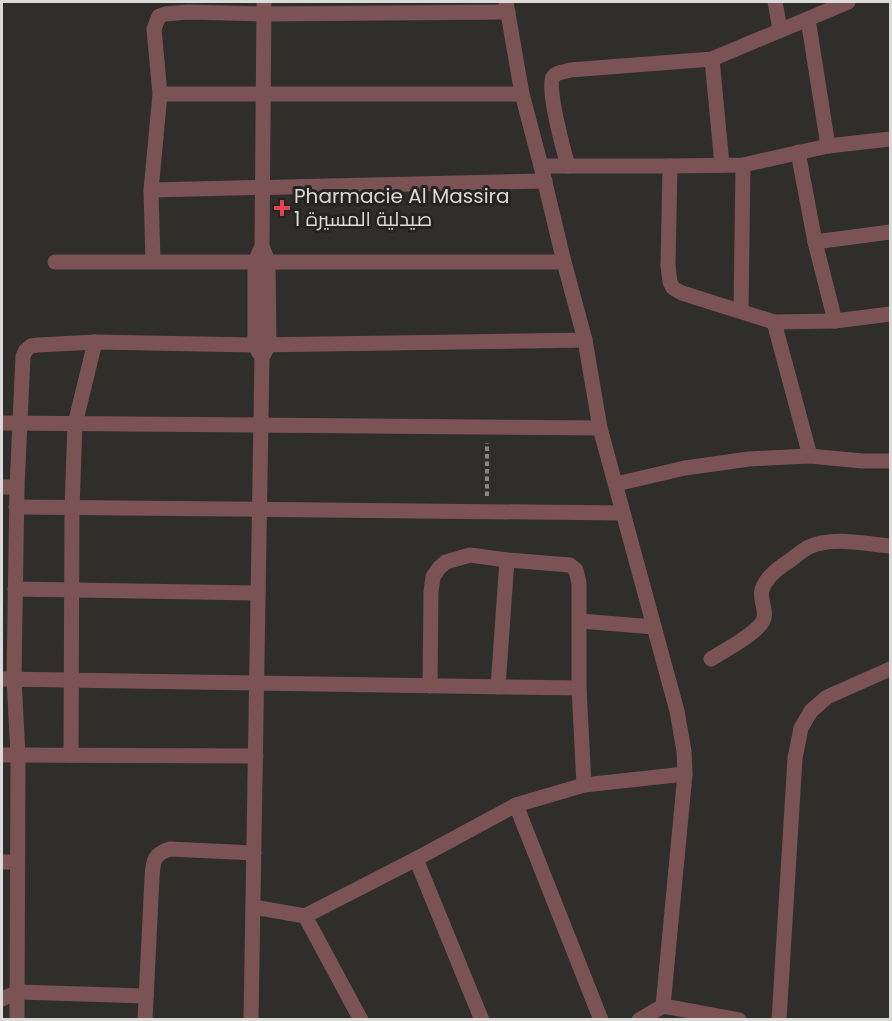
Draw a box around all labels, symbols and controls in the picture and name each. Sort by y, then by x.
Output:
place label: Pharmacie Al Massira 1 صيدلية المسيرة [294,182,510,233]
marker: Pharmacie Al Massira 1 صيدلية المسيرة [275,201,289,215]

